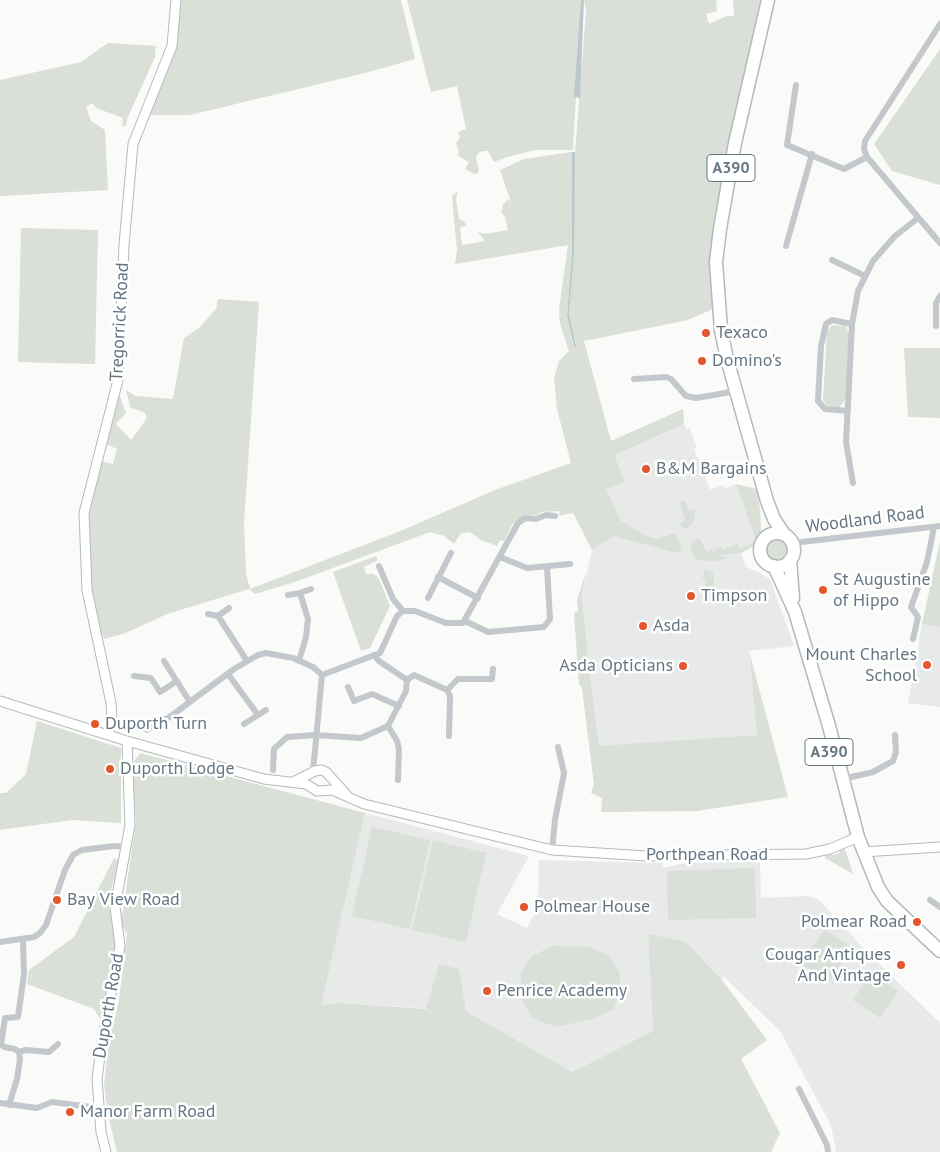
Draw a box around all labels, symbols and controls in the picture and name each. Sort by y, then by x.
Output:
road number: A390 [707,154,755,182]
street label: Tregorrick Road [106,262,134,382]
place label: Texaco [716,322,768,344]
marker: Texaco [700,327,712,339]
place label: Domino's [712,350,782,372]
marker: Domino's [696,355,708,367]
place label: B&M Bargains [656,458,767,480]
marker: B&M Bargains [640,463,652,475]
street label: Woodland Road [804,502,926,538]
place label: St Augustine of Hippo [833,569,931,612]
marker: St Augustine of Hippo [817,584,829,596]
place label: Timpson [701,585,767,607]
marker: Timpson [685,590,697,602]
place label: Asda [653,615,690,637]
marker: Asda [637,620,649,632]
place label: Mount Charles School [806,644,917,686]
place label: Asda Opticians [559,655,673,677]
marker: Mount Charles School [921,659,933,671]
marker: Asda Opticians [677,660,689,672]
place label: Duporth Turn [105,713,207,735]
marker: Duporth Turn [89,718,101,730]
road number: A390 [805,739,853,766]
place label: Duporth Lodge [120,758,235,780]
marker: Duporth Lodge [104,763,116,775]
street label: Porthpean Road [646,844,768,866]
place label: Bay View Road [67,889,180,911]
marker: Bay View Road [51,894,63,906]
place label: Polmear House [534,896,650,918]
marker: Polmear House [518,901,530,913]
place label: Polmear Road [801,911,907,933]
marker: Polmear Road [911,916,923,928]
place label: Cougar Antiques And Vintage [765,944,891,986]
street label: Duporth Road [89,952,129,1060]
marker: Cougar Antiques And Vintage [895,959,907,971]
place label: Penrice Academy [497,980,627,1002]
marker: Penrice Academy [481,985,493,997]
place label: Manor Farm Road [80,1101,215,1123]
marker: Manor Farm Road [64,1106,76,1118]

